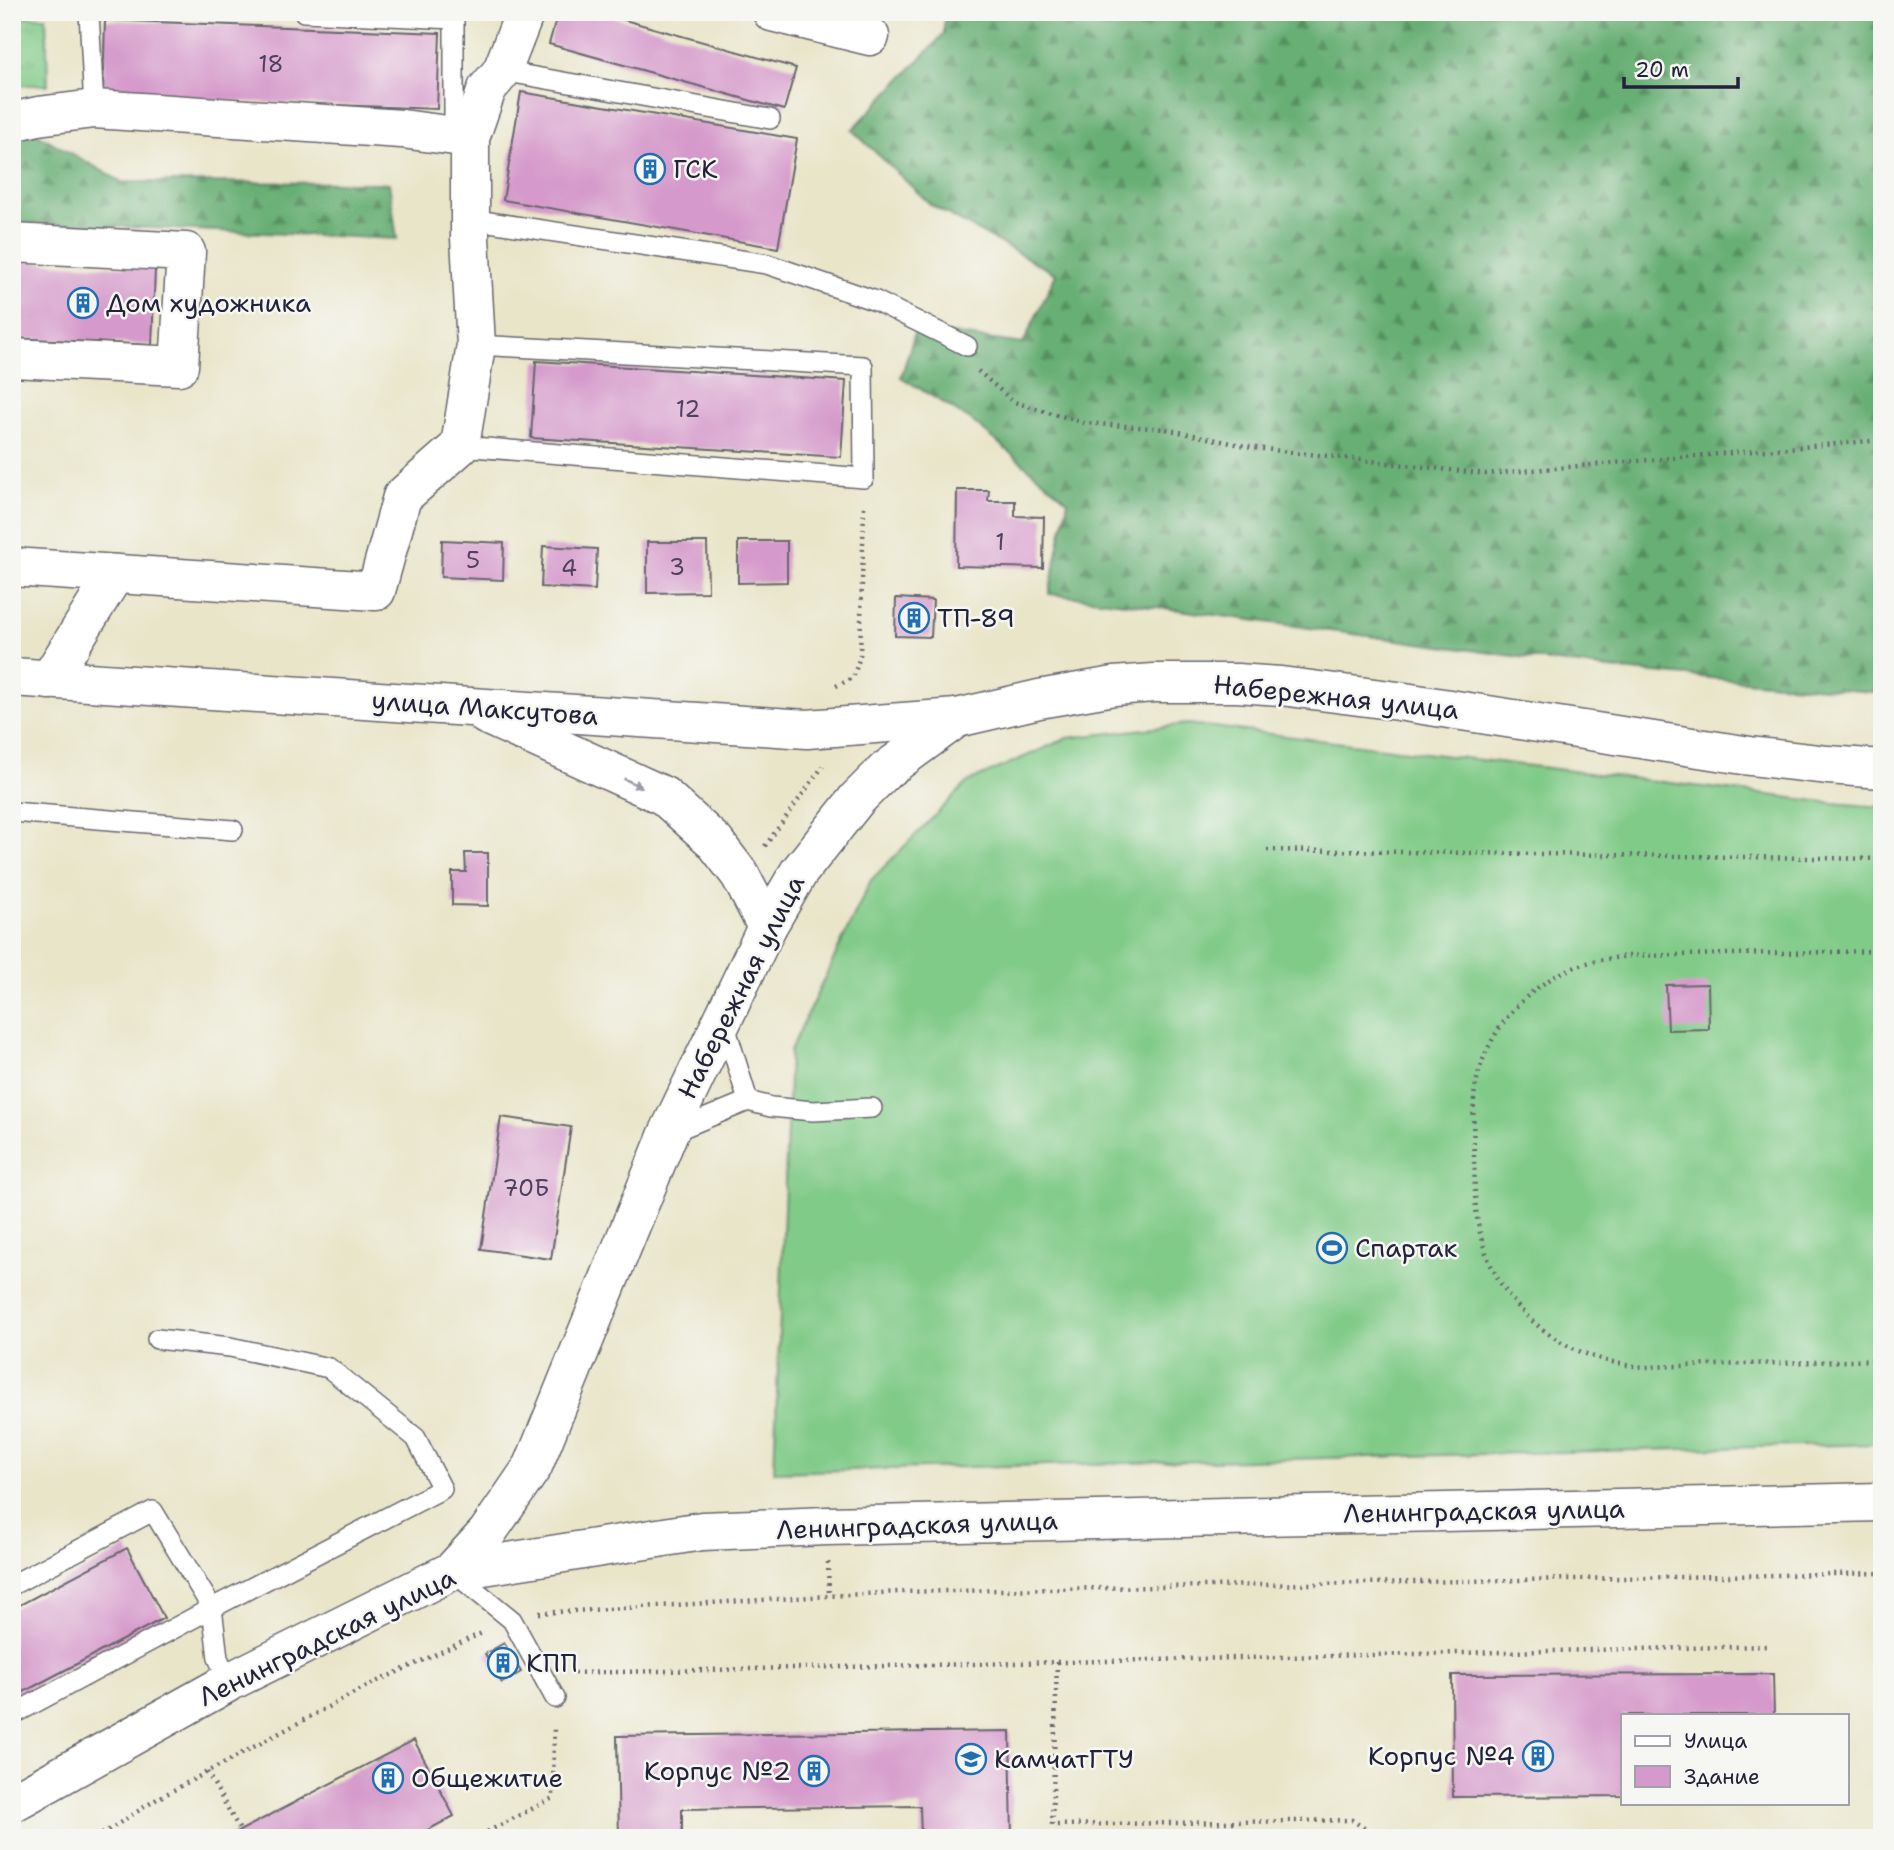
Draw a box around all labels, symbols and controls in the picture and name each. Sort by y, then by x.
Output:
scale bar [1624,46,1738,90]
house number: 18 [258,49,284,79]
text: 20 m [1635,56,1689,84]
place label: ГСК [673,151,718,186]
building icon: ГСК [633,152,667,186]
place label: Дом художника [106,285,311,320]
building icon: Дом художника [66,286,100,320]
house number: 12 [676,394,700,424]
house number: 1 [995,527,1005,557]
house number: 5 [466,545,480,575]
house number: 3 [669,552,685,582]
house number: 4 [561,553,577,583]
place label: ТП-89 [937,600,1015,635]
building icon: ТП-89 [897,601,931,635]
street label: Набережная улица [1212,666,1461,727]
street label: улица Максутова [371,682,600,733]
one-way arrow [623,777,643,788]
street label: Набережная улица [669,869,812,1105]
house number: 70Б [503,1173,549,1203]
place label: Спартак [1355,1230,1457,1265]
sports icon: Спартак [1315,1231,1349,1265]
street label: Ленинградская улица [1343,1491,1625,1530]
street label: Ленинградская улица [776,1502,1058,1547]
street label: Ленинградская улица [192,1559,461,1714]
place label: КПП [526,1645,578,1680]
building icon: КПП [486,1646,520,1680]
legend [1621,1714,1848,1804]
text: Улица [1684,1727,1747,1755]
place label: Корпус №4 [1368,1738,1515,1773]
building icon: Корпус №4 [1521,1739,1555,1773]
place label: КамчатГТУ [994,1741,1134,1776]
school or university icon: КамчатГТУ [954,1742,988,1776]
place label: Корпус №2 [644,1753,791,1788]
building icon: Корпус №2 [797,1754,831,1788]
place label: Общежитие [411,1760,563,1795]
building icon: Общежитие [371,1761,405,1795]
text: Здание [1684,1763,1760,1791]

